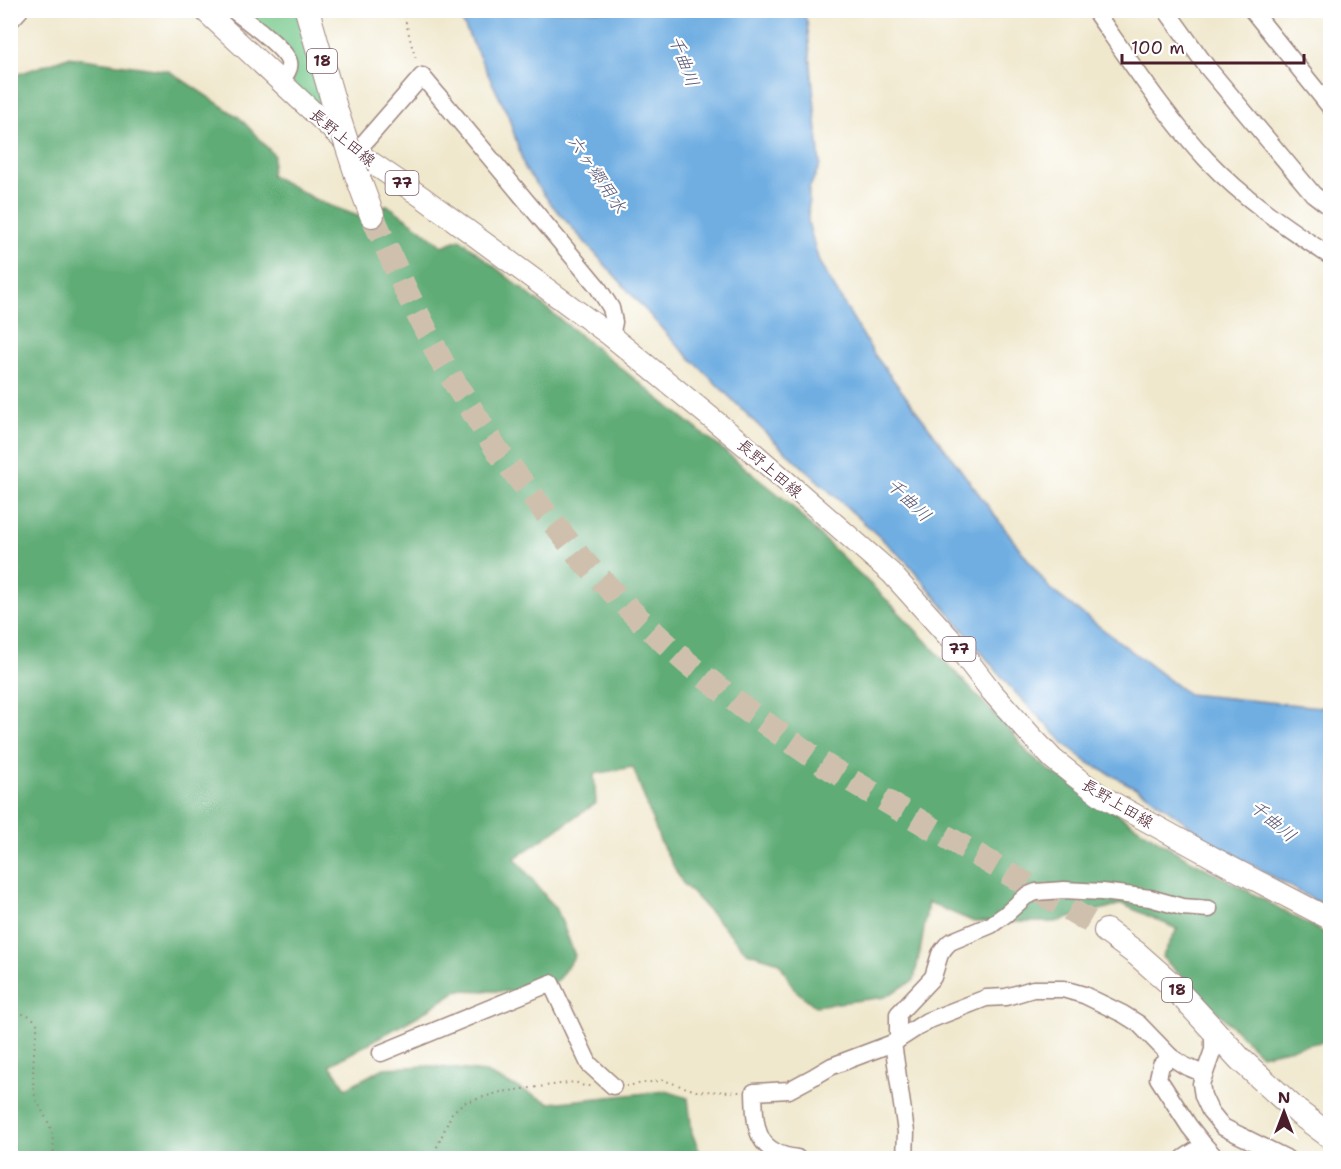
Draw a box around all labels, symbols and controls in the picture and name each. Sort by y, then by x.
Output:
scale bar [1122,27,1304,65]
water label: 千曲川 [663,31,705,91]
text: 100 m [1131,36,1185,60]
road number: 18 [307,49,337,73]
street label: 長野上田線 [305,104,380,171]
water label: 六ヶ郷用水 [562,130,632,218]
road number: 77 [386,171,418,195]
street label: 長野上田線 [733,434,807,503]
water label: 千曲川 [881,473,937,527]
road number: 77 [942,637,976,661]
street label: 長野上田線 [1078,774,1157,833]
water label: 千曲川 [1245,794,1301,848]
road number: 18 [1162,978,1192,1002]
north arrow [1254,1082,1314,1142]
text: N [1278,1087,1290,1108]

